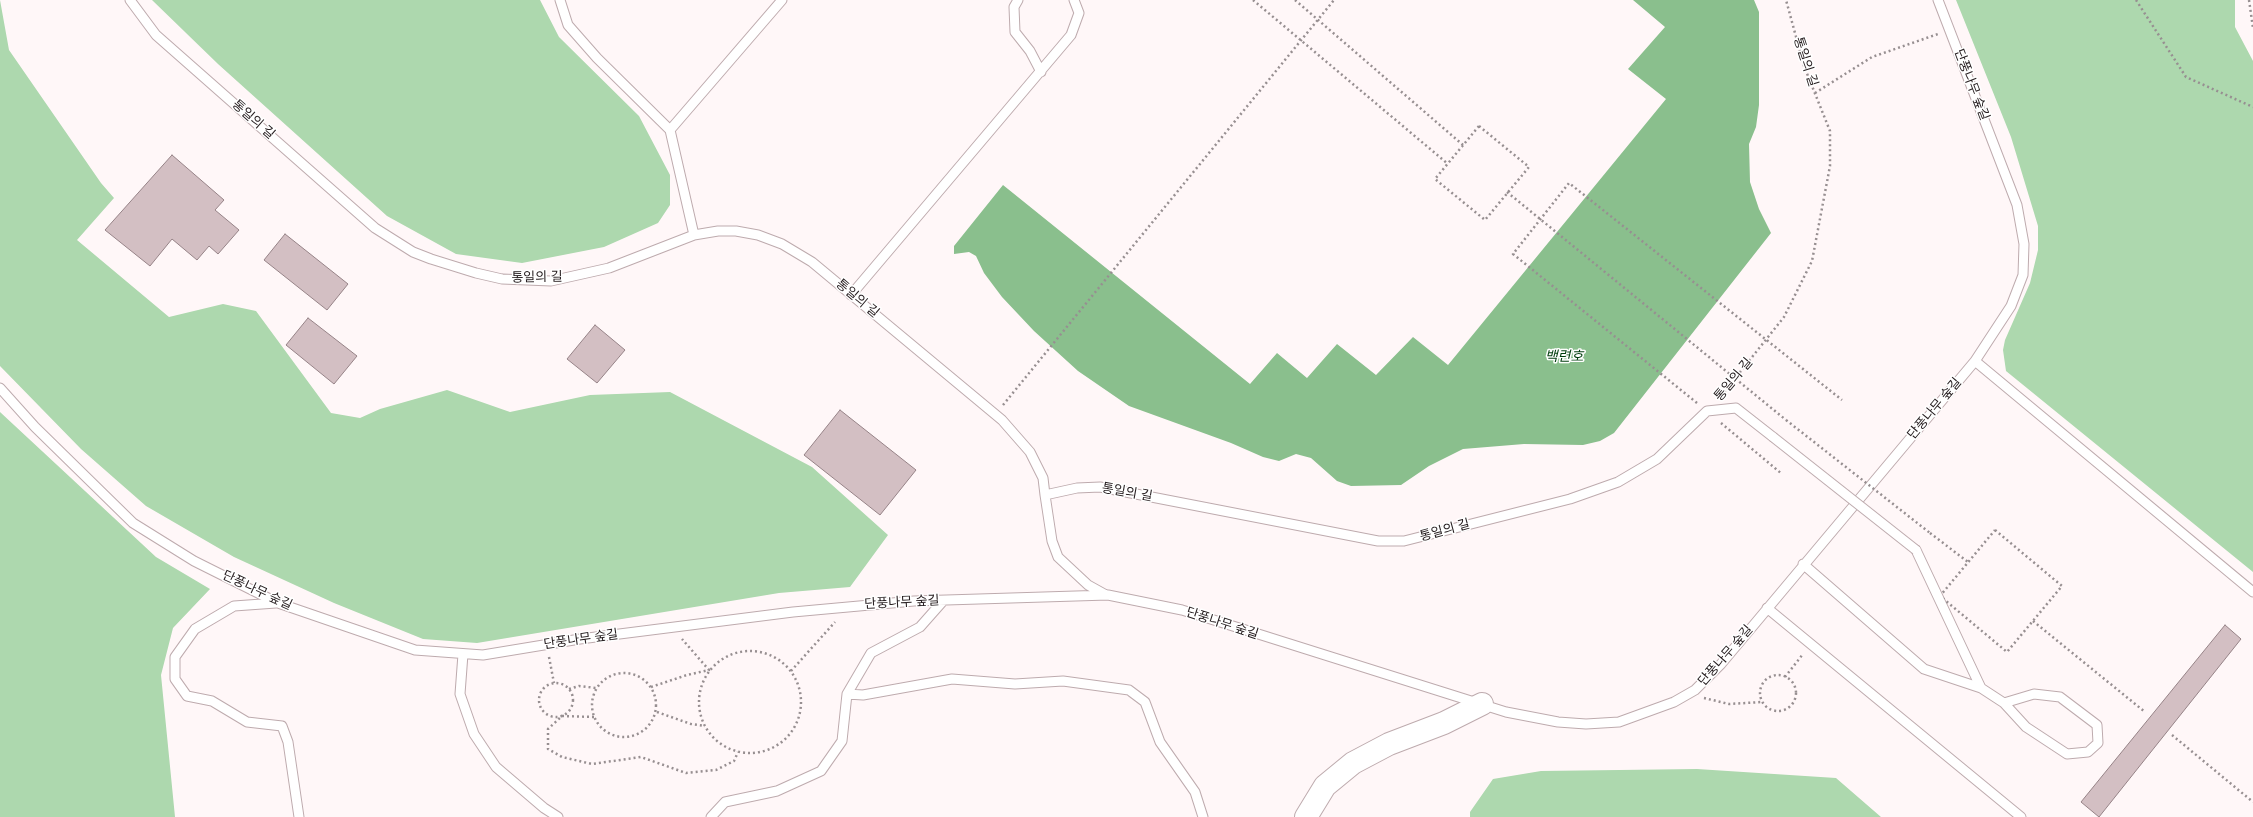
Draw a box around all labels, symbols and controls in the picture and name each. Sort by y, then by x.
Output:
street label: 통일의 길 [1790,35,1820,89]
street label: 단풍나무 숲길 [1950,47,1992,123]
street label: 통일의 길 [229,97,277,143]
street label: 통일의 길 [511,270,563,286]
street label: 통일의 길 [832,277,882,321]
water label: 백련호 [1545,349,1583,365]
street label: 통일의 길 [1712,355,1756,405]
street label: 단풍나무 숲길 [1905,375,1965,443]
street label: 통일의 길 [1100,481,1154,505]
street label: 통일의 길 [1418,517,1472,545]
street label: 단풍나무 숲길 [220,568,294,614]
street label: 단풍나무 숲길 [864,593,940,613]
street label: 단풍나무 숲길 [1184,605,1260,643]
street label: 단풍나무 숲길 [1695,622,1757,690]
street label: 단풍나무 숲길 [543,627,619,653]

